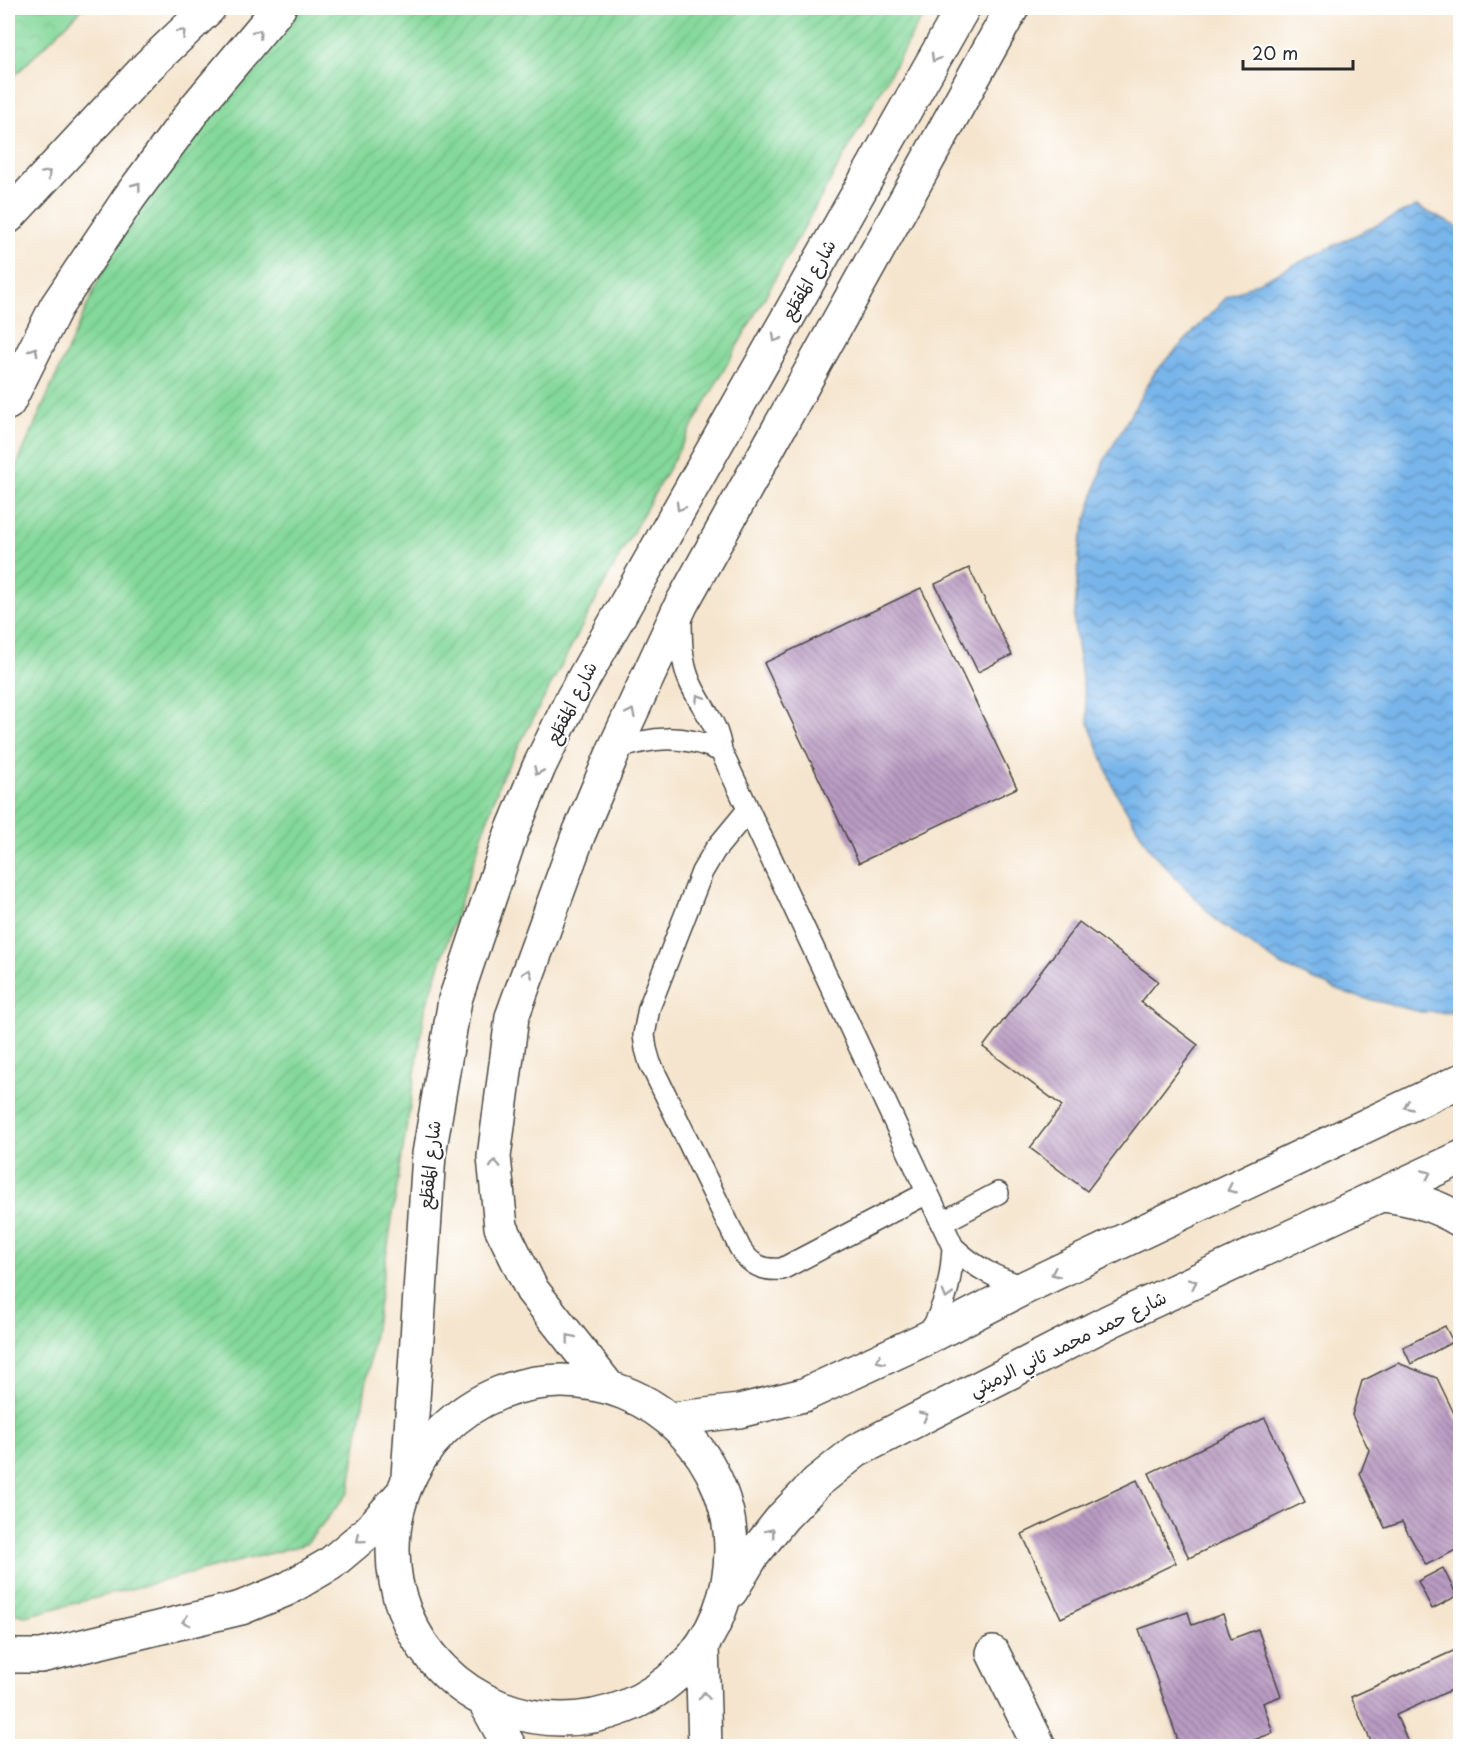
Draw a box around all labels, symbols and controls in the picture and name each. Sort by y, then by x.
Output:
one-way arrow [176,29,186,40]
one-way arrow [251,29,262,40]
scale bar [1243,33,1352,71]
text: 20 m [1252,39,1298,66]
one-way arrow [930,52,942,63]
one-way arrow [40,170,51,181]
one-way arrow [130,181,141,192]
street label: شارع المَقطَع [774,234,843,325]
one-way arrow [772,332,784,342]
one-way arrow [27,346,38,357]
one-way arrow [676,501,688,512]
street label: شارع المَقطَع [538,656,604,749]
one-way arrow [694,694,706,704]
one-way arrow [624,709,636,720]
one-way arrow [533,765,545,776]
one-way arrow [521,968,534,979]
one-way arrow [1403,1099,1414,1111]
street label: شارع المَقطَع [410,1119,448,1211]
one-way arrow [488,1159,501,1168]
one-way arrow [1421,1170,1432,1182]
one-way arrow [1227,1182,1238,1194]
one-way arrow [1051,1265,1062,1277]
one-way arrow [1187,1278,1198,1290]
street label: شارع حمد محمد ثاني الرميثي [964,1283,1172,1406]
one-way arrow [941,1289,954,1299]
one-way arrow [566,1334,577,1345]
one-way arrow [876,1352,887,1364]
one-way arrow [918,1412,929,1423]
one-way arrow [764,1528,775,1539]
one-way arrow [356,1532,367,1543]
one-way arrow [181,1614,191,1627]
one-way arrow [698,1691,710,1700]

